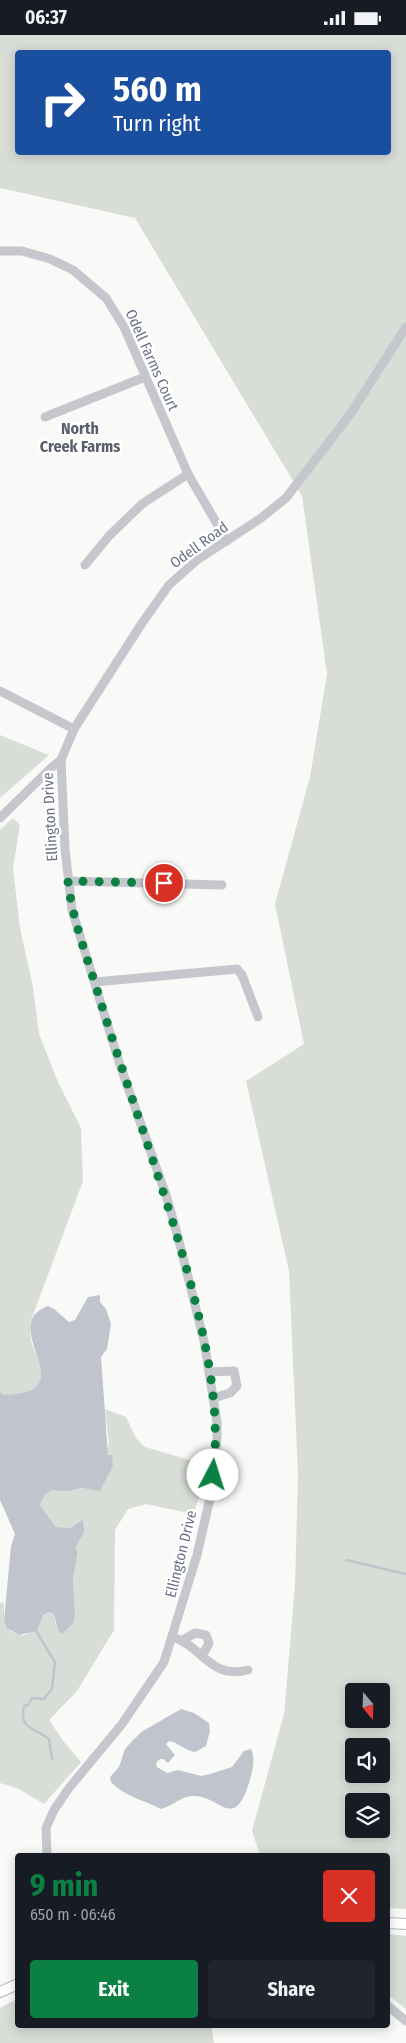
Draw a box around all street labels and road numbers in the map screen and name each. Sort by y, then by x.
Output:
street label: Odell Farms Court [122,306,182,414]
street label: Odell Road [166,518,232,572]
street label: Ellington Drive [39,772,61,862]
street label: Ellington Drive [161,1508,201,1600]

